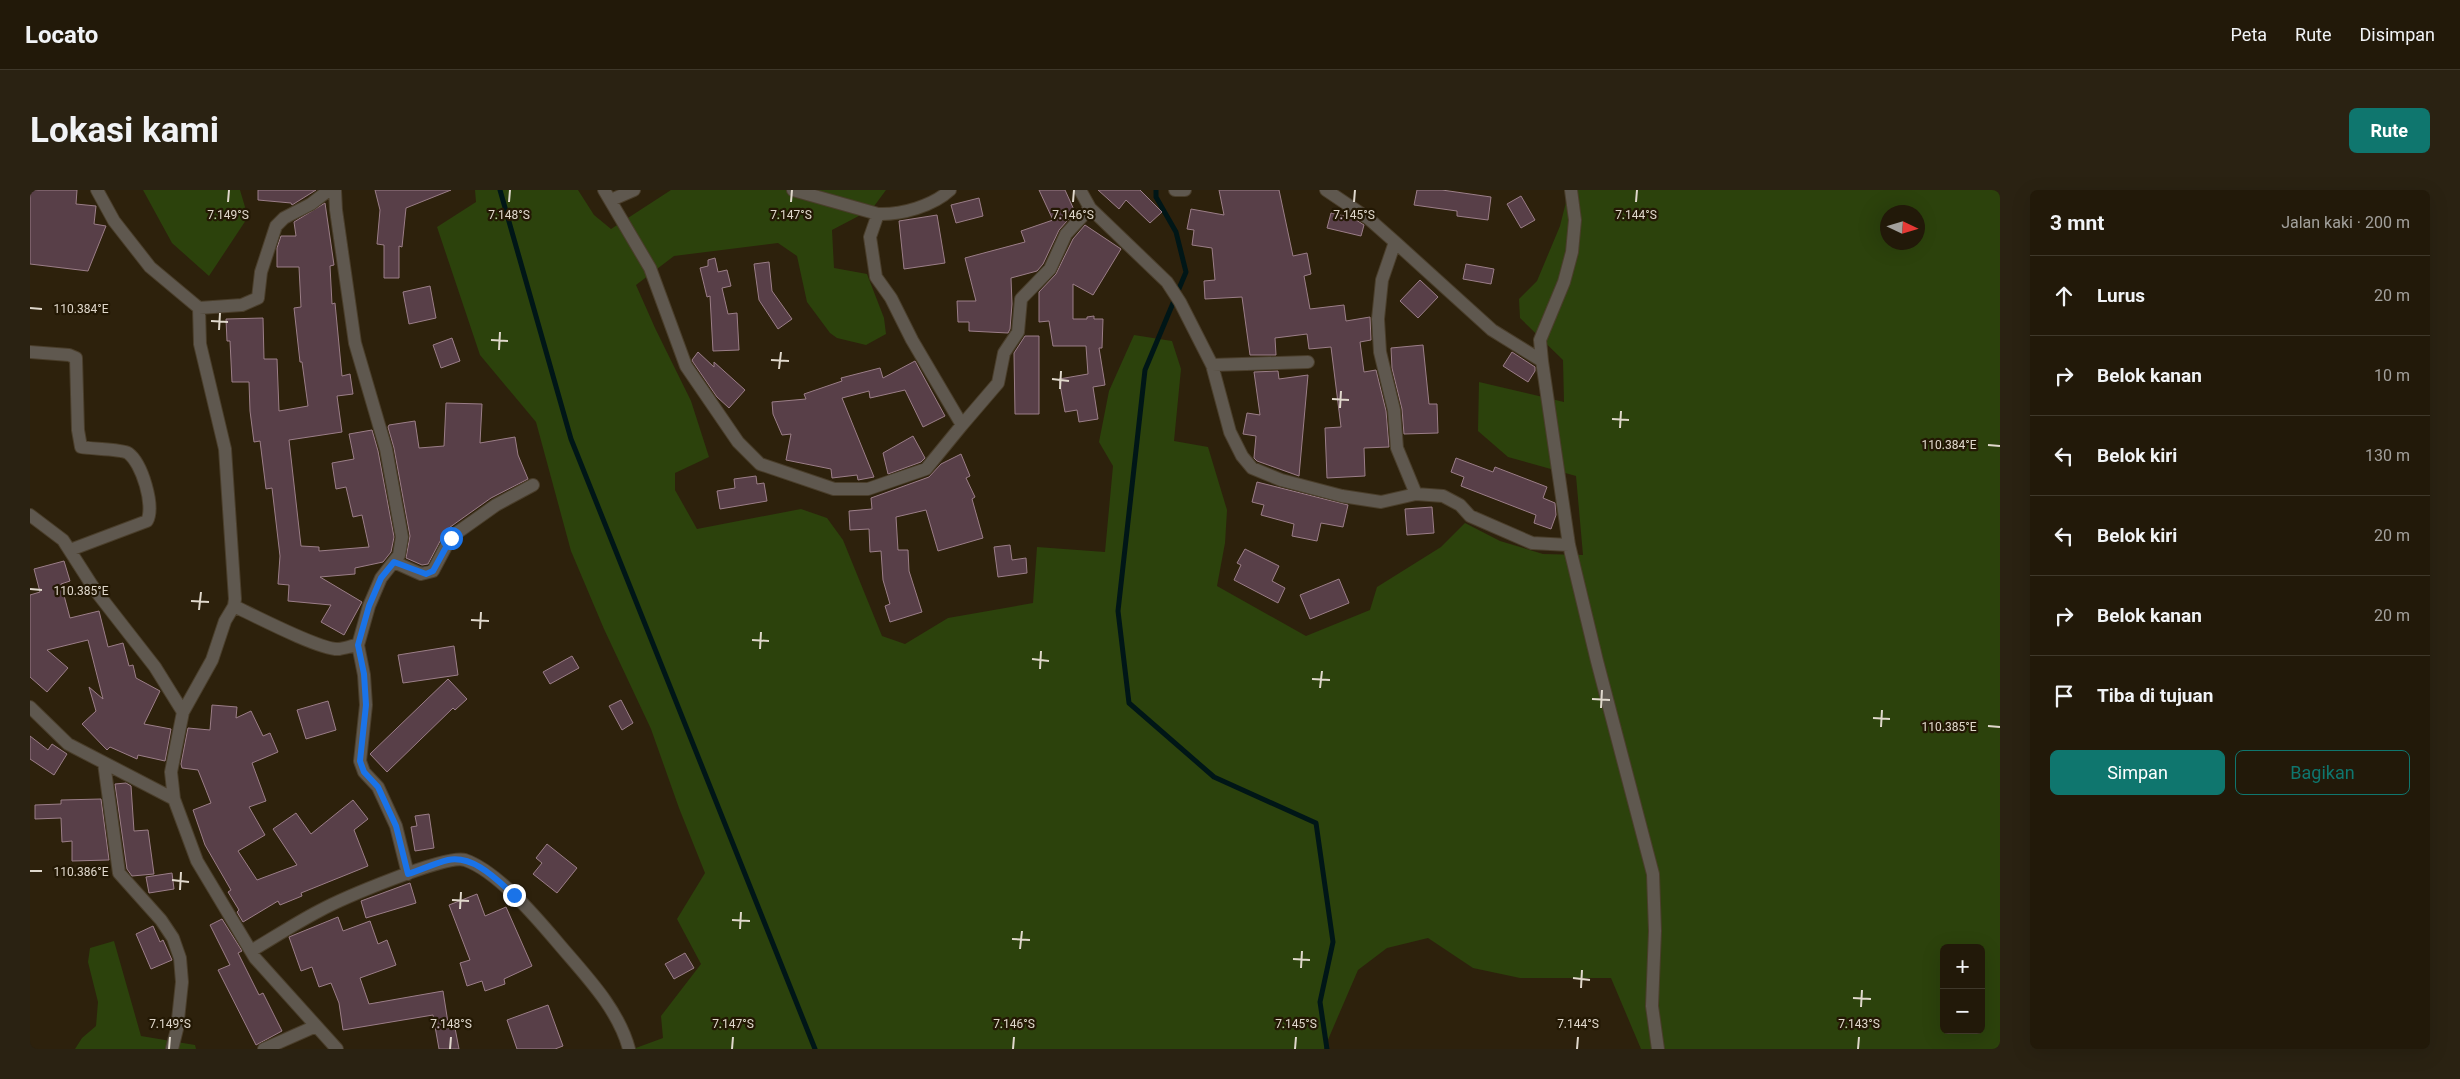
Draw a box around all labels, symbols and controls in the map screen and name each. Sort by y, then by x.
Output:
text: Locato [25,21,98,49]
text: Peta [2231,24,2267,45]
text: Rute [2295,24,2332,45]
text: Disimpan [2360,24,2435,45]
button: Rute [2349,108,2430,153]
text: Lokasi kami [30,110,219,151]
north arrow [1880,205,1925,250]
text: 7.149°S [207,208,249,222]
text: 7.148°S [488,208,530,222]
text: 7.147°S [770,208,812,222]
text: 7.146°S [1052,208,1094,222]
text: 7.145°S [1333,208,1375,222]
text: 7.144°S [1615,208,1657,222]
text: 3 mnt [2050,211,2104,235]
text: Jalan kaki · 200 m [2281,213,2410,232]
icon: ahead [2050,282,2078,310]
text: Lurus [2097,284,2145,307]
text: 20 m [2374,286,2410,305]
text: 110.384°E [54,302,109,316]
icon: right [2050,362,2078,390]
text: Belok kanan [2097,364,2202,387]
text: 10 m [2374,366,2410,385]
text: 110.384°E [1922,438,1977,452]
icon: left [2050,442,2078,470]
text: Belok kiri [2097,444,2177,467]
text: 130 m [2365,446,2410,465]
icon: left [2050,522,2078,550]
text: Belok kiri [2097,524,2177,547]
text: 20 m [2374,526,2410,545]
route start [440,527,463,550]
text: 110.385°E [54,584,109,598]
icon: right [2050,602,2078,630]
text: Belok kanan [2097,604,2202,627]
text: 20 m [2374,606,2410,625]
icon: arrive [2050,682,2078,710]
text: Tiba di tujuan [2097,684,2213,707]
text: 110.385°E [1922,720,1977,734]
button: Simpan [2050,750,2225,795]
button: Bagikan [2235,750,2410,795]
text: 110.386°E [54,865,109,879]
route end [503,884,526,907]
map controls [1940,944,1985,1034]
button: + [1940,944,1985,989]
button: − [1940,989,1985,1034]
text: 7.149°S [149,1017,191,1031]
text: 7.148°S [430,1017,472,1031]
text: 7.147°S [712,1017,754,1031]
text: 7.146°S [993,1017,1035,1031]
text: 7.145°S [1275,1017,1317,1031]
text: 7.144°S [1557,1017,1599,1031]
text: 7.143°S [1838,1017,1880,1031]

